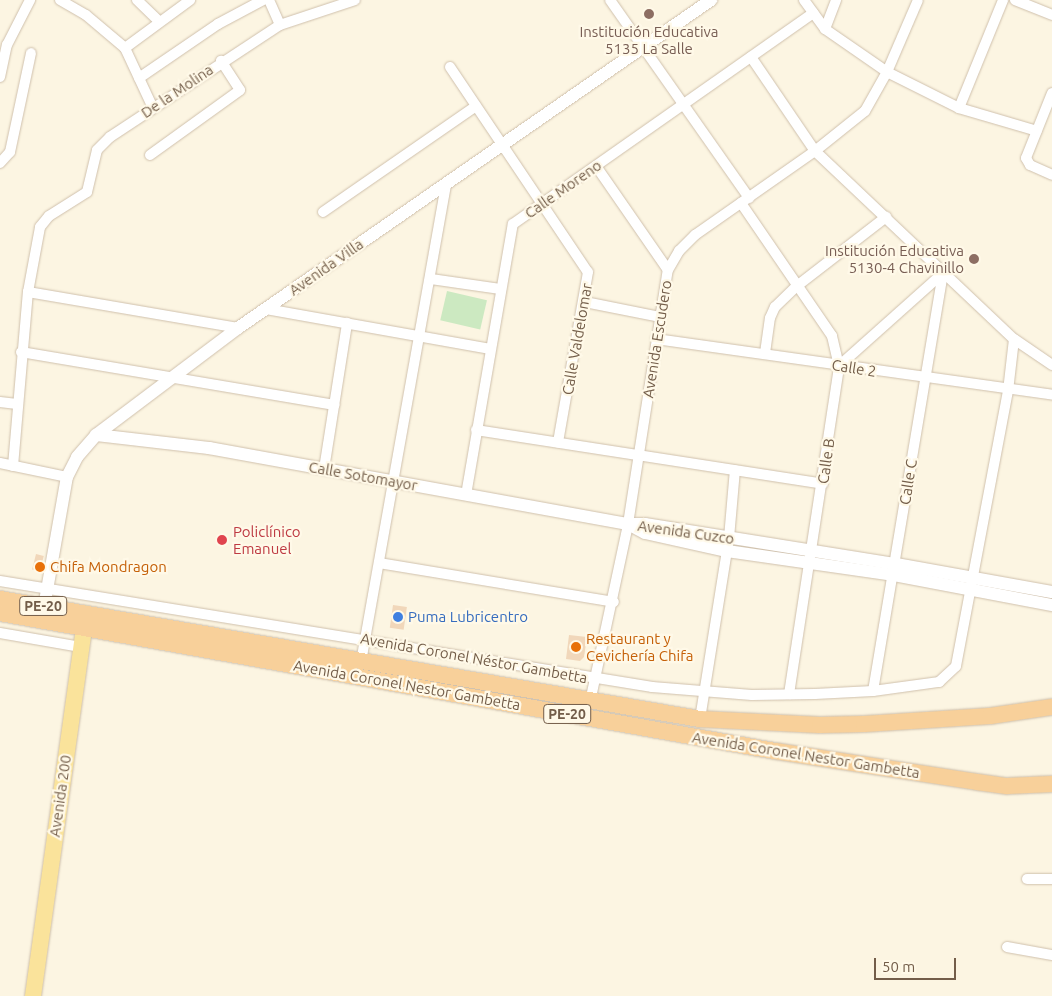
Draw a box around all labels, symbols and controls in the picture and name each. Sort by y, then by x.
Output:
marker: Institución Educativa 5135 La Salle [643,8,655,20]
place label: Institución Educativa 5135 La Salle [579,22,719,57]
street label: De la Molina [138,60,216,122]
street label: Calle Moreno [521,156,605,222]
street label: Avenida Villa [285,235,367,299]
place label: Institución Educativa 5130-4 Chavinillo [825,241,964,276]
marker: Institución Educativa 5130-4 Chavinillo [968,253,980,265]
street label: Avenida Escudero [639,279,675,399]
street label: Calle Valdelomar [558,282,596,396]
street label: Calle 2 [830,356,878,380]
street label: Calle B [814,437,838,485]
street label: Calle Sotomayor [307,458,419,494]
street label: Calle C [896,458,920,506]
street label: Avenida Cuzco [637,516,735,548]
place label: Policlínico Emanuel [233,522,301,557]
marker: Policlínico Emanuel [215,533,229,547]
place label: Chifa Mondragon [50,558,167,576]
marker: Chifa Mondragon [34,561,46,573]
road number: PE-20 [18,594,68,618]
place label: Puma Lubricentro [408,608,528,626]
marker: Puma Lubricentro [392,611,404,623]
street label: Avenida Coronel Néstor Gambetta [359,629,589,687]
place label: Restaurant y Cevichería Chifa [586,629,694,664]
marker: Restaurant y Cevichería Chifa [570,641,582,653]
street label: Avenida Coronel Nestor Gambetta [292,656,522,714]
road number: PE-20 [542,702,592,726]
street label: Avenida Coronel Nestor Gambetta [691,728,921,782]
street label: Avenida 200 [45,754,75,838]
scale bar [877,948,960,980]
text: 50 m [882,958,915,975]

